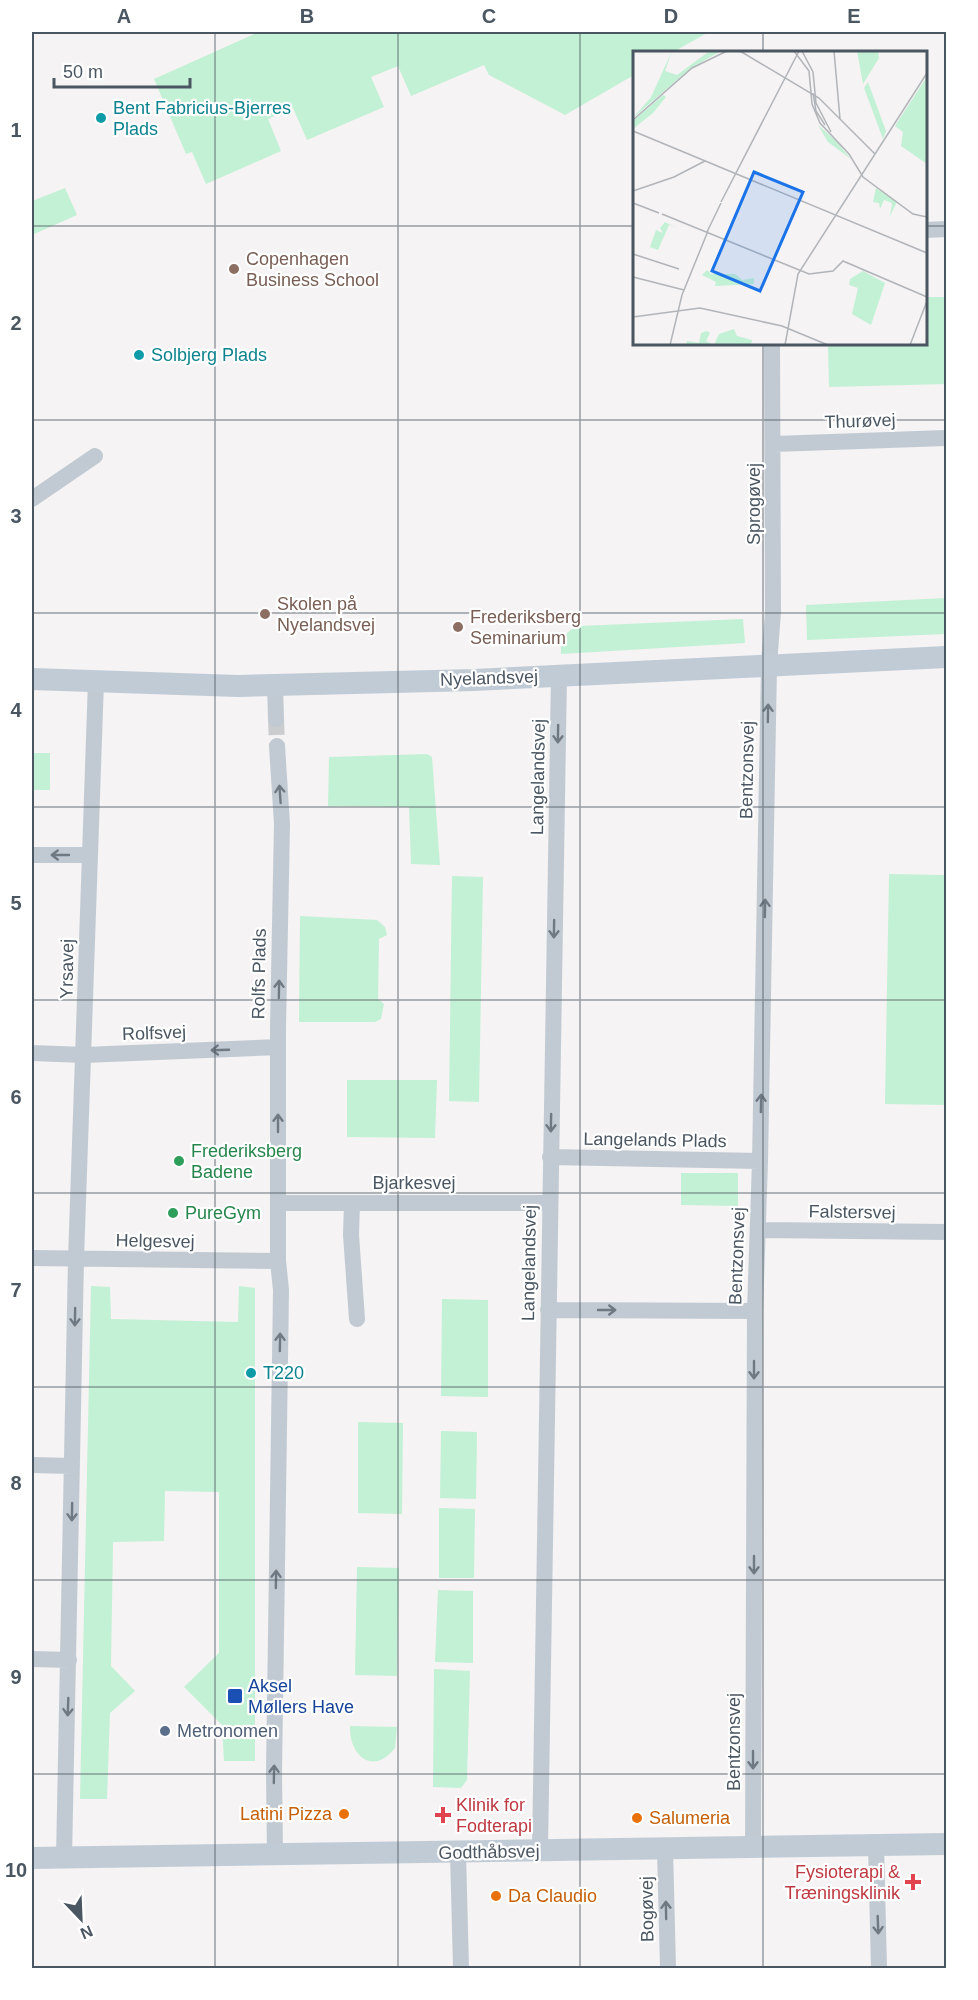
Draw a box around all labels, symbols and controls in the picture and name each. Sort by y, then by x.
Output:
text: A [117,5,131,27]
text: B [300,5,314,27]
text: C [482,5,496,27]
text: D [664,5,678,27]
text: E [847,5,861,27]
scale bar [54,51,190,89]
inset map [633,51,927,345]
text: 50 m [63,62,103,82]
place label: Bent Fabricius-Bjerres Plads [113,98,291,139]
marker: Bent Fabricius-Bjerres Plads [94,111,108,125]
text: 1 [10,119,22,141]
place label: Copenhagen Business School [246,249,379,290]
marker: Copenhagen Business School [227,262,241,276]
text: 2 [10,312,22,334]
place label: Solbjerg Plads [151,345,267,365]
marker: Solbjerg Plads [132,348,146,362]
street label: Thurøvej [824,410,896,432]
street label: Sprogøvej [744,463,764,545]
text: 3 [10,505,22,527]
place label: Skolen på Nyelandsvej [277,594,375,635]
marker: Skolen på Nyelandsvej [258,607,272,621]
place label: Frederiksberg Seminarium [470,607,581,648]
marker: Frederiksberg Seminarium [451,620,465,634]
street label: Nyelandsvej [440,666,538,690]
text: 4 [10,699,22,721]
one-way arrow [762,703,774,723]
street label: Langelandsvej [527,719,549,835]
street label: Bentzonsvej [736,721,758,819]
one-way arrow [552,723,564,743]
one-way arrow [274,785,285,805]
one-way arrow [51,849,71,861]
text: 5 [10,892,22,914]
one-way arrow [759,898,770,918]
one-way arrow [549,918,560,938]
street label: Rolfs Plads [248,928,270,1020]
street label: Yrsavej [56,939,78,999]
one-way arrow [273,979,284,999]
street label: Rolfsvej [122,1022,186,1044]
one-way arrow [210,1044,230,1055]
text: 6 [10,1086,22,1108]
one-way arrow [755,1093,767,1113]
one-way arrow [545,1113,556,1133]
one-way arrow [272,1114,284,1134]
street label: Langelands Plads [583,1129,727,1151]
place label: Frederiksberg Badene [191,1141,302,1182]
marker: Frederiksberg Badene [172,1154,186,1168]
street label: Bjarkesvej [372,1173,456,1193]
street label: Falstersvej [808,1201,896,1223]
place label: PureGym [185,1203,261,1223]
street label: Langelandsvej [518,1205,540,1321]
marker: PureGym [166,1206,180,1220]
street label: Bentzonsvej [725,1207,749,1305]
street label: Helgesvej [115,1230,195,1252]
text: 7 [10,1279,22,1301]
one-way arrow [596,1305,616,1316]
one-way arrow [69,1307,81,1327]
one-way arrow [274,1333,286,1353]
one-way arrow [748,1359,760,1379]
place label: T220 [263,1363,304,1383]
marker: T220 [244,1366,258,1380]
text: 8 [10,1472,22,1494]
one-way arrow [66,1502,77,1522]
one-way arrow [748,1554,760,1574]
one-way arrow [270,1570,282,1590]
text: 9 [10,1666,22,1688]
place label: Aksel Møllers Have [248,1676,354,1717]
marker: Aksel Møllers Have [226,1687,244,1705]
street label: Bentzonsvej [724,1693,744,1791]
one-way arrow [62,1696,73,1716]
place label: Metronomen [177,1721,278,1741]
marker: Metronomen [158,1724,172,1738]
one-way arrow [747,1749,759,1769]
one-way arrow [268,1765,279,1785]
place label: Klinik for Fodterapi [456,1795,532,1836]
place label: Latini Pizza [240,1804,333,1824]
marker: Klinik for Fodterapi [434,1806,452,1824]
marker: Latini Pizza [337,1807,351,1821]
place label: Salumeria [649,1808,731,1828]
marker: Salumeria [630,1811,644,1825]
street label: Godthåbsvej [438,1841,540,1863]
text: 10 [5,1859,27,1881]
place label: Fysioterapi & Træningsklinik [785,1862,901,1903]
marker: Fysioterapi & Træningsklinik [904,1873,922,1891]
street label: Bogøvej [636,1876,658,1942]
place label: Da Claudio [508,1886,597,1906]
north arrow [51,1889,111,1949]
marker: Da Claudio [489,1889,503,1903]
one-way arrow [661,1901,672,1921]
one-way arrow [872,1914,884,1934]
text: N [78,1922,95,1942]

